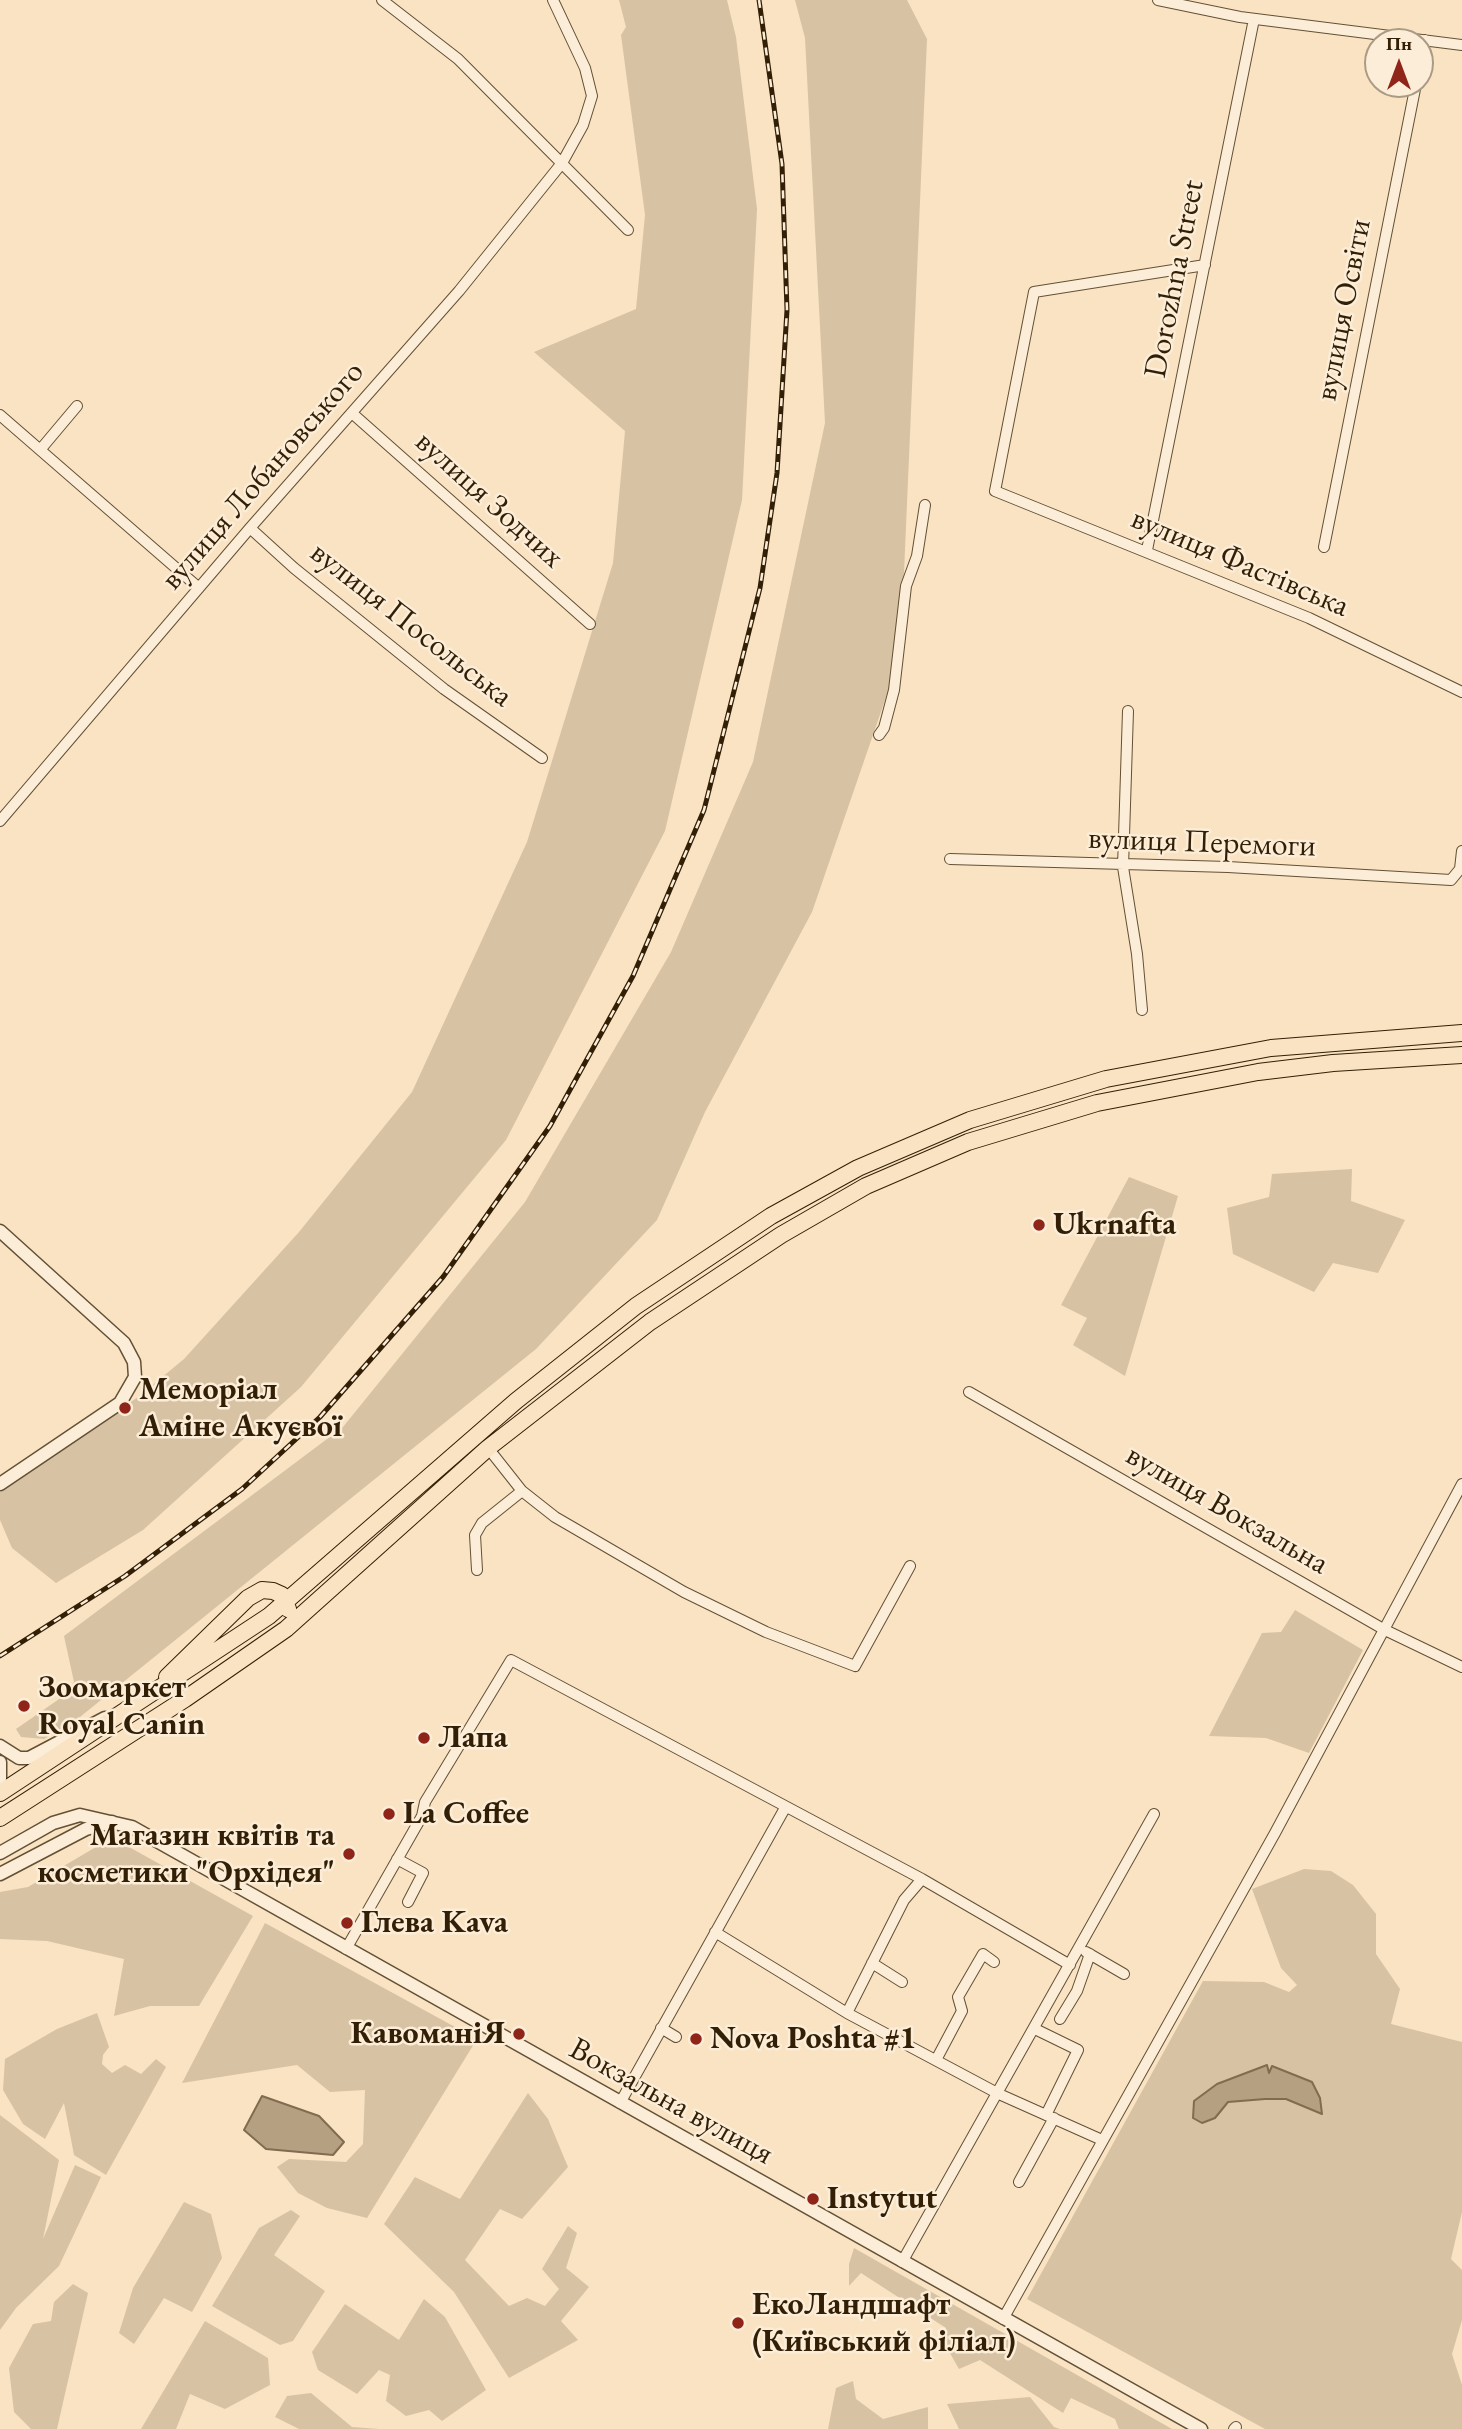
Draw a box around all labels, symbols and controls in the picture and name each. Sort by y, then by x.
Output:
north arrow [1364,28,1434,98]
text: Пн [1386,31,1412,56]
street label: Dorozhna Street [1137,177,1213,381]
street label: вулиця Освіти [1308,216,1380,404]
street label: вулиця Лобановського [153,354,373,598]
street label: вулиця Зодчих [407,423,571,577]
street label: вулиця Фастівська [1125,500,1355,626]
street label: вулиця Посольська [302,534,520,716]
street label: вулиця Перемоги [1087,820,1317,866]
place label: Ukrnafta [1053,1206,1176,1244]
marker: Ukrnafta [1031,1217,1047,1233]
place label: Меморіал Аміне Акуєвої [139,1371,342,1446]
marker: Меморіал Аміне Акуєвої [117,1400,133,1416]
street label: вулиця Вокзальна [1119,1436,1335,1584]
place label: Зоомаркет Royal Canin [38,1669,205,1744]
marker: Зоомаркет Royal Canin [16,1698,32,1714]
place label: Лапа [438,1719,508,1757]
marker: Лапа [416,1730,432,1746]
place label: La Coffee [403,1795,529,1833]
marker: La Coffee [381,1806,397,1822]
place label: Магазин квітів та косметики "Орхідея" [37,1817,335,1892]
marker: Магазин квітів та косметики "Орхідея" [341,1846,357,1862]
place label: Глева Kava [361,1904,508,1942]
marker: Глева Kava [339,1915,355,1931]
place label: КавоманіЯ [351,2015,505,2053]
place label: Nova Poshta #1 [710,2020,917,2058]
marker: КавоманіЯ [511,2026,527,2042]
street label: Вокзальна вулиця [562,2030,780,2174]
marker: Nova Poshta #1 [688,2031,704,2047]
place label: Instytut [827,2180,937,2218]
marker: Instytut [805,2191,821,2207]
place label: ЕкоЛандшафт (Київський філіал) [752,2286,1016,2361]
marker: ЕкоЛандшафт (Київський філіал) [730,2315,746,2331]

